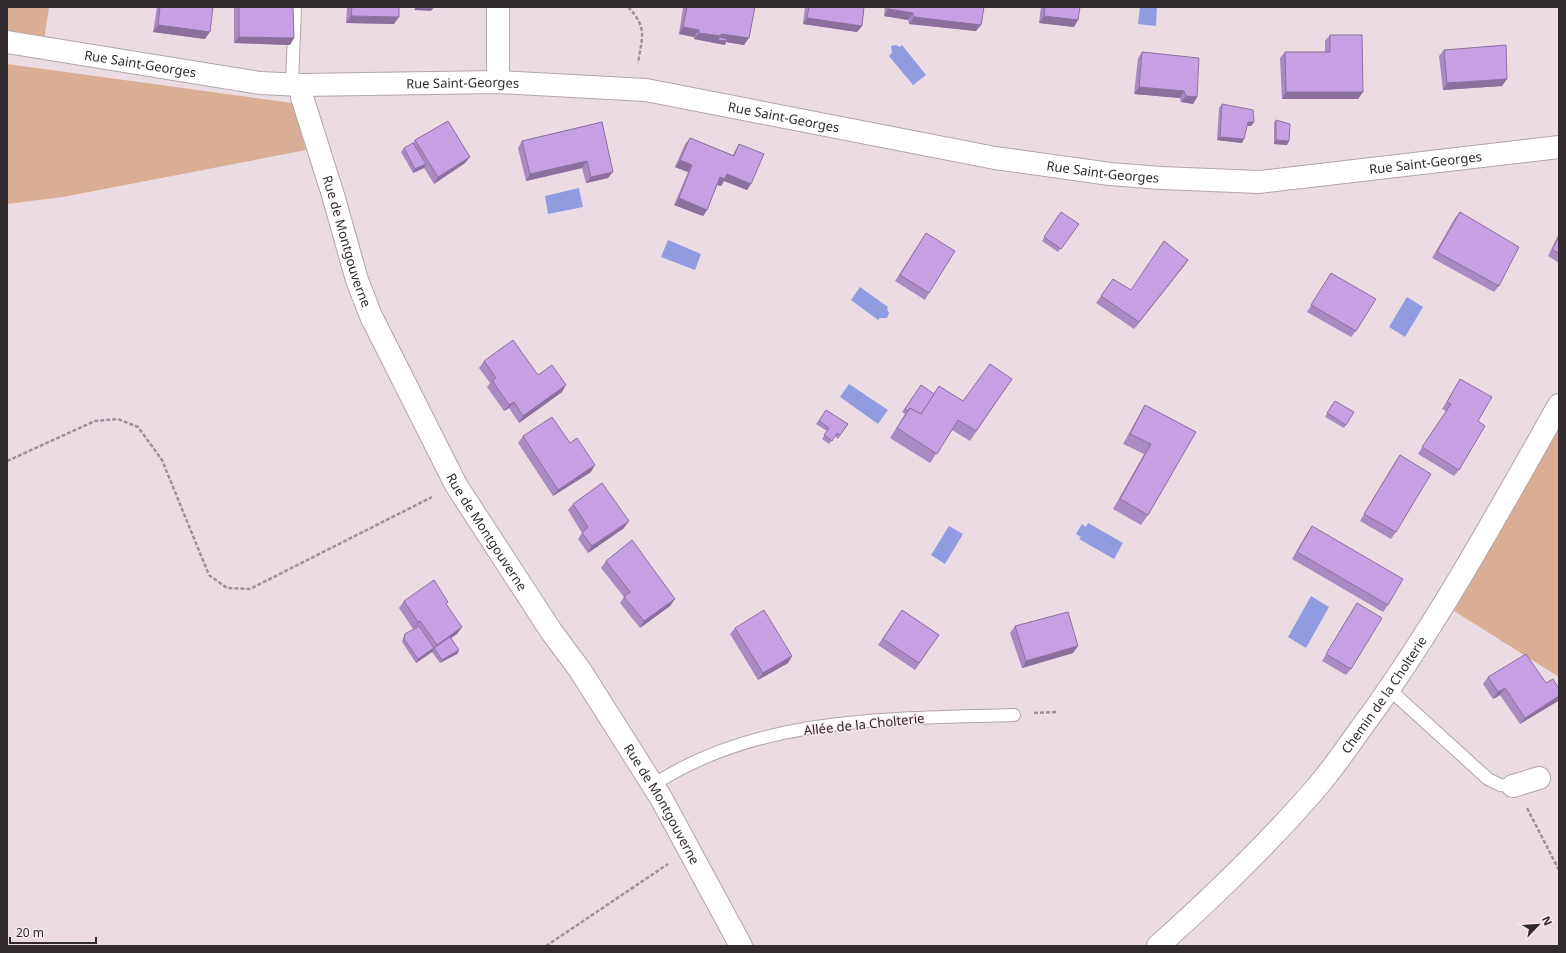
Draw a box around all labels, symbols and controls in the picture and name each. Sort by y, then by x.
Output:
street label: Rue Saint-Georges [83,46,198,82]
street label: Rue Saint-Georges [406,73,520,92]
street label: Rue Saint-Georges [727,97,841,137]
street label: Rue Saint-Georges [1368,147,1483,178]
street label: Rue Saint-Georges [1046,156,1160,187]
street label: Rue de Montgouverne [318,173,376,310]
street label: Rue de Montgouverne [442,470,531,594]
street label: Chemin de la Cholterie [1337,633,1431,757]
street label: Allée de la Cholterie [803,709,925,739]
street label: Rue de Montgouverne [620,740,704,867]
north arrow [1518,905,1558,945]
text: N [1539,913,1556,928]
scale bar [10,919,96,945]
text: 20 m [16,924,44,941]

